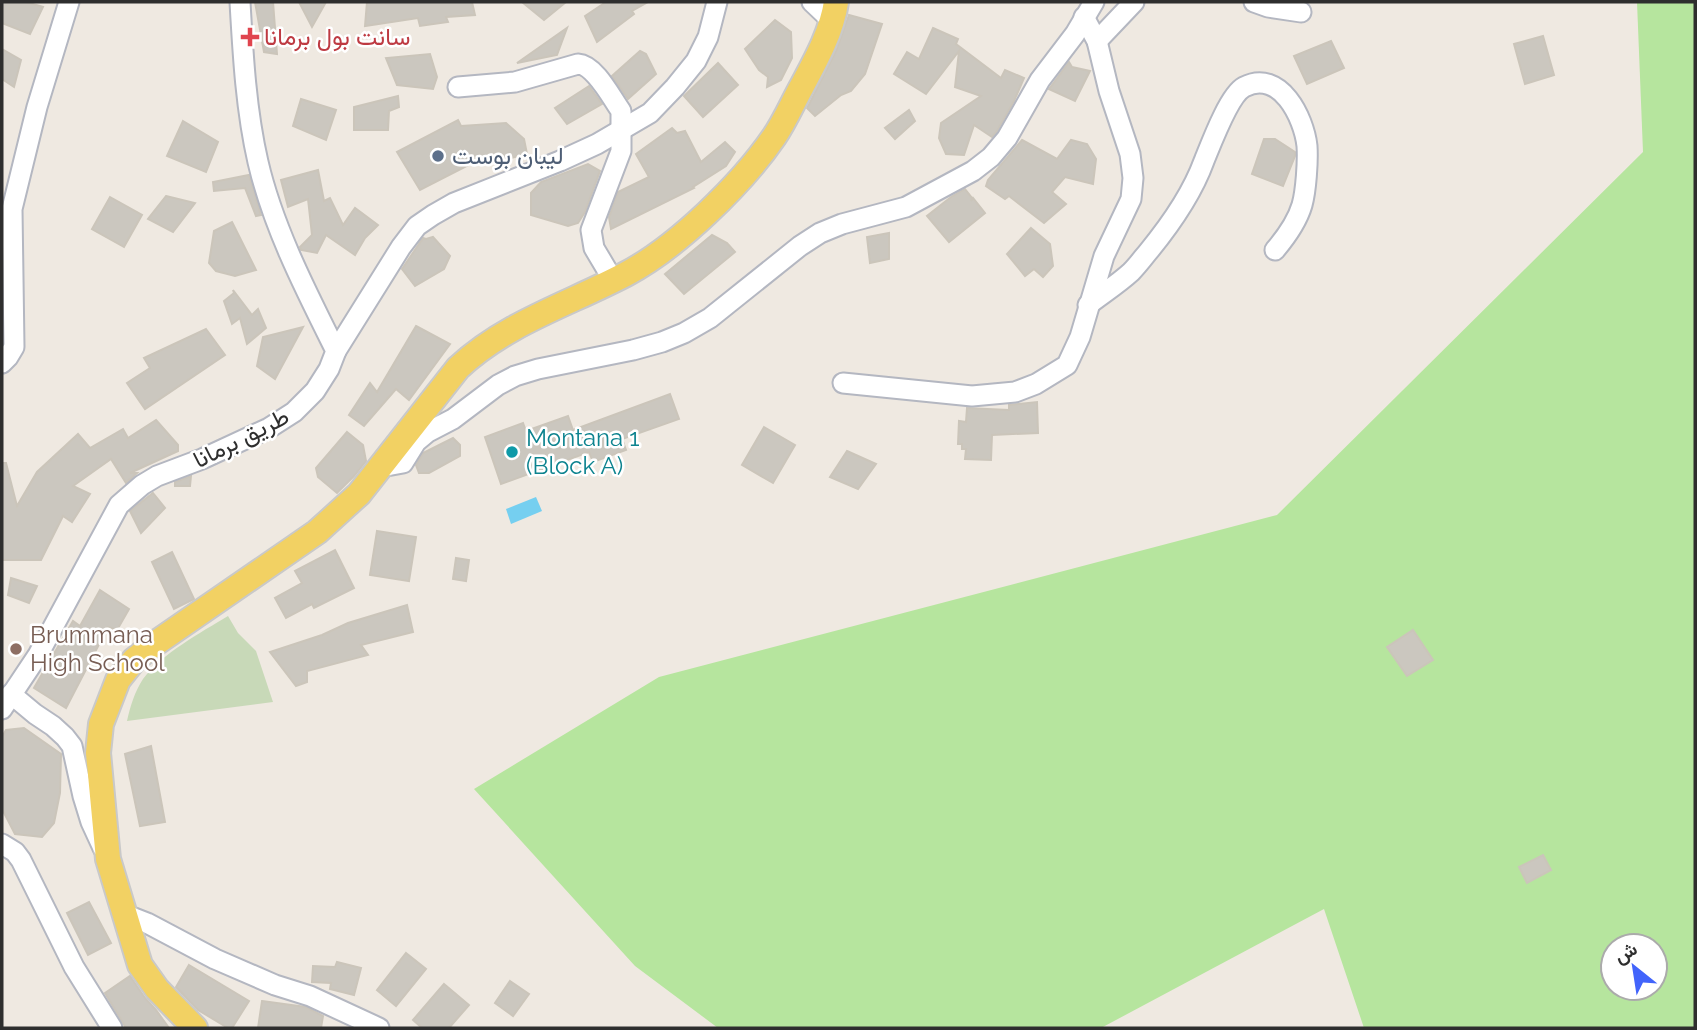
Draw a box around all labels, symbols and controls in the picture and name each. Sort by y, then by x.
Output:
place label: سانت بول برمانا [264,22,410,52]
marker: سانت بول برمانا [242,29,258,45]
place label: ليبان بوست [452,141,564,171]
marker: ليبان بوست [430,148,446,164]
street label: طريق برمانا [188,401,294,475]
place label: Montana 1 (Block A) [526,423,640,480]
marker: Montana 1 (Block A) [504,444,520,460]
place label: Brummana High School [30,620,165,677]
marker: Brummana High School [8,641,24,657]
north arrow [1599,932,1669,1002]
text: ش [1610,937,1642,968]

